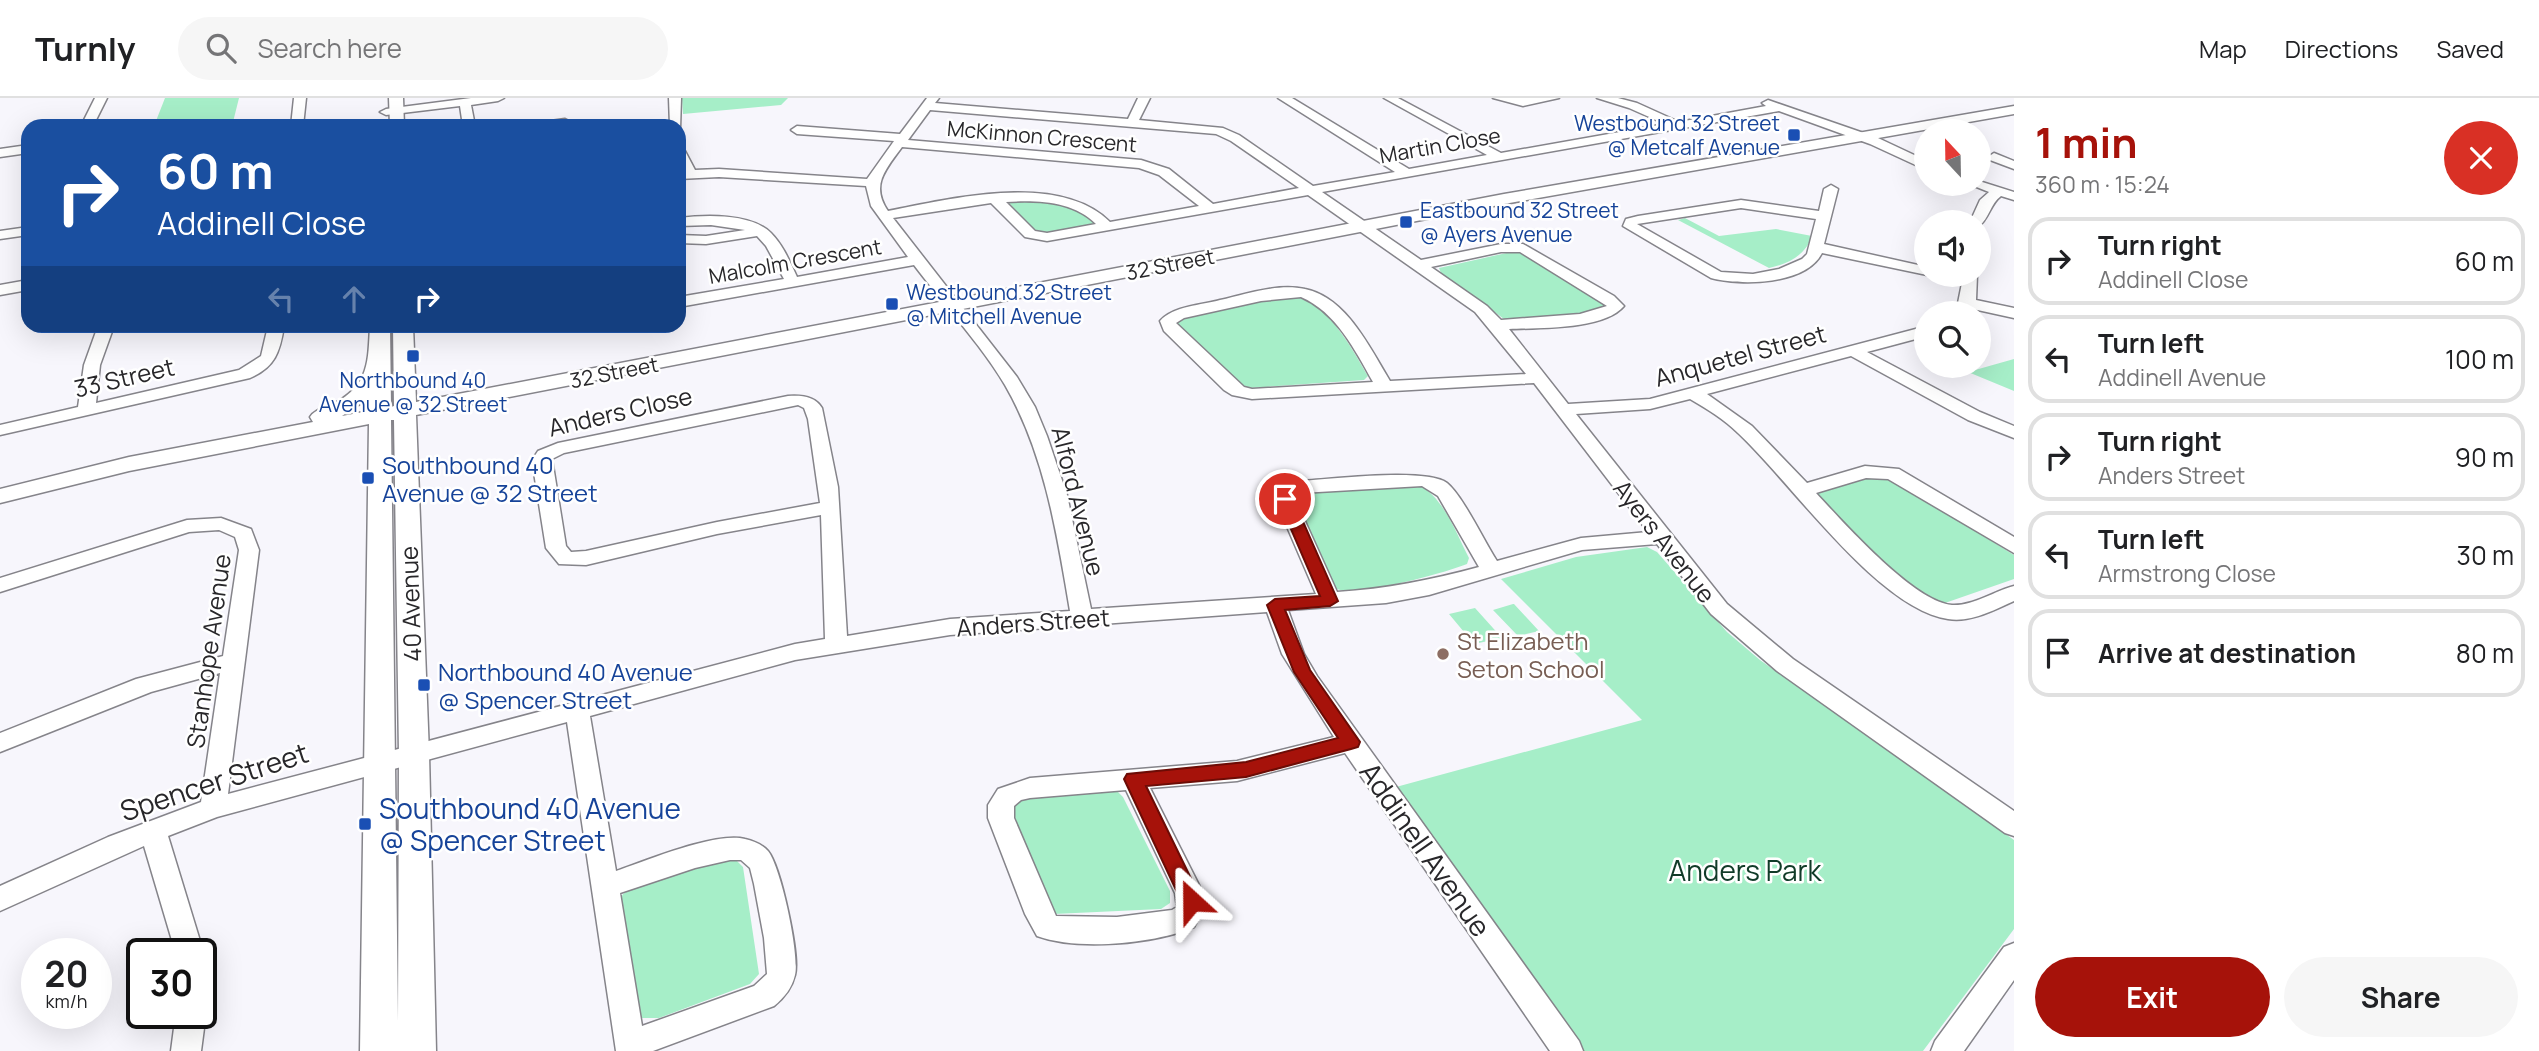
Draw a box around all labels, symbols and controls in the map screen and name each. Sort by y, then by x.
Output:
search box [178,17,668,80]
text: Turnly [35,26,136,71]
icon: search [202,29,240,67]
text: Search here [258,30,402,66]
text: Map [2199,32,2247,65]
text: Directions [2285,32,2398,65]
text: Saved [2436,32,2504,65]
place label: Westbound 32 Street @ Metcalf Avenue [1574,109,1780,161]
text: 1 min [2035,113,2138,171]
street label: McKinnon Crescent [946,114,1138,158]
north arrow [1914,119,1992,196]
map controls [1914,119,1991,378]
street label: Martin Close [1377,121,1503,169]
button: close [2444,121,2518,195]
marker: Westbound 32 Street @ Metcalf Avenue [1786,127,1802,143]
text: 60 m [157,137,274,204]
icon: right [42,147,133,238]
text: 360 m · 15:24 [2035,168,2170,200]
place label: Eastbound 32 Street @ Ayers Avenue [1420,196,1619,248]
text: Addinell Close [157,201,366,245]
button: sound [1914,210,1991,287]
marker: Eastbound 32 Street @ Ayers Avenue [1398,214,1414,230]
text: Turn right [2098,227,2222,263]
street label: Malcolm Crescent [707,232,883,290]
street label: 32 Street [1123,242,1217,286]
icon: right [2039,242,2077,280]
text: 60 m [2455,243,2514,279]
text: Addinell Close [2098,263,2248,295]
place label: Westbound 32 Street @ Mitchell Avenue [906,278,1112,330]
icon: left [262,280,300,318]
icon: ahead [335,280,373,318]
icon: right [408,280,446,318]
marker: Westbound 32 Street @ Mitchell Avenue [884,296,900,312]
button: search [1914,301,1991,378]
street label: Anquetel Street [1651,316,1829,394]
text: Turn left [2098,325,2205,361]
icon: left [2039,340,2077,378]
text: 100 m [2445,341,2514,377]
marker: Northbound 40 Avenue @ 32 Street [405,348,421,364]
street label: 33 Street [71,349,177,405]
street label: 32 Street [567,350,661,394]
text: Addinell Avenue [2098,361,2266,393]
place label: Northbound 40 Avenue @ 32 Street [319,366,507,418]
street label: Anders Close [545,378,695,444]
street label: Alford Avenue [1045,423,1113,579]
text: Turn right [2098,423,2222,459]
icon: right [2039,438,2077,476]
text: 90 m [2455,439,2514,475]
place label: Southbound 40 Avenue @ 32 Street [382,448,598,509]
text: Anders Street [2098,459,2245,491]
pin [1255,469,1315,529]
marker: Southbound 40 Avenue @ 32 Street [360,470,376,486]
street label: Ayers Avenue [1606,473,1724,609]
icon: arrive [1266,480,1304,518]
text: Turn left [2098,521,2205,557]
icon: left [2039,536,2077,574]
text: 30 m [2457,537,2514,573]
street label: 40 Avenue [391,546,429,662]
street label: Stanhope Avenue [178,552,238,750]
text: Armstrong Close [2098,557,2276,589]
street label: Anders Street [955,600,1111,644]
place label: St Elizabeth Seton School [1457,624,1605,685]
icon: arrive [2039,634,2077,672]
text: Arrive at destination [2098,635,2356,671]
text: 80 m [2456,635,2514,671]
marker: St Elizabeth Seton School [1435,646,1451,662]
place label: Northbound 40 Avenue @ Spencer Street [438,655,693,716]
marker: Northbound 40 Avenue @ Spencer Street [416,677,432,693]
street label: Spencer Street [115,733,313,829]
street label: Addinell Avenue [1352,754,1500,944]
place label: Southbound 40 Avenue @ Spencer Street [379,789,681,859]
marker: Southbound 40 Avenue @ Spencer Street [357,816,373,832]
park label: Anders Park [1669,851,1823,889]
position arrow [1155,864,1229,938]
speed limit sign: 30 [126,938,217,1029]
text: 20 [45,950,88,998]
button: Exit [2035,957,2270,1037]
button: Share [2284,957,2518,1037]
text: km/h [46,989,87,1013]

